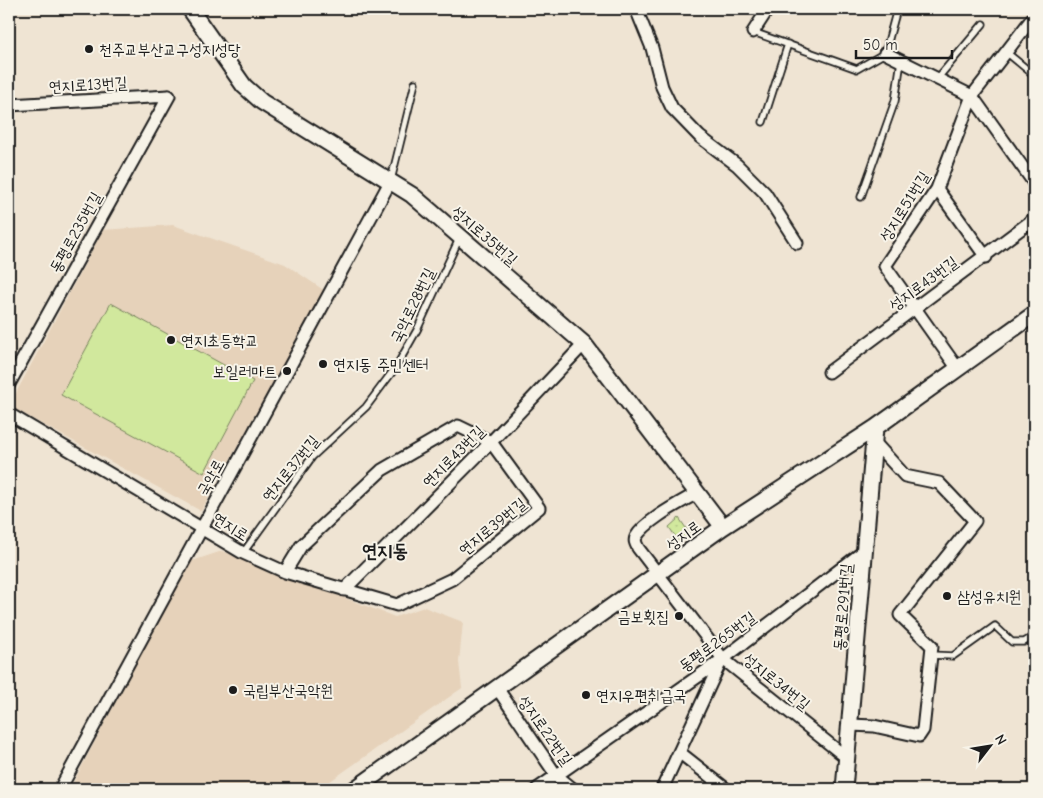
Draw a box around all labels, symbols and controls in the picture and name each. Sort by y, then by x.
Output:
scale bar [856,28,952,60]
text: 50 m [863,36,898,54]
place label: 천주교부산교구성지성당 [99,41,241,59]
marker: 천주교부산교구성지성당 [83,43,95,55]
street label: 연지로13번길 [48,74,128,96]
street label: 성지로51번길 [876,168,934,245]
street label: 동평로235번길 [46,189,106,276]
street label: 성지로35번길 [448,202,521,269]
street label: 성지로43번길 [886,253,961,315]
street label: 국악로28번길 [387,265,439,346]
place label: 연지초등학교 [181,332,258,350]
marker: 연지초등학교 [165,334,177,346]
place label: 연지동 주민센터 [333,356,428,374]
marker: 연지동 주민센터 [317,358,329,370]
place label: 보일러마트 [213,363,277,381]
marker: 보일러마트 [281,365,293,377]
street label: 연지로43번길 [419,422,489,491]
street label: 연지로37번길 [259,432,323,505]
street label: 국악로 [194,456,228,499]
street label: 연지로39번길 [456,494,530,559]
street label: 연지로 [209,509,252,545]
street label: 성지로 [663,517,705,554]
district label: 연지동 [362,540,408,562]
street label: 동평로291번길 [830,563,856,651]
place label: 삼성유치원 [957,588,1021,606]
marker: 삼성유치원 [941,590,953,602]
place label: 금보횟집 [618,608,669,626]
street label: 동평로265번길 [676,608,759,676]
marker: 금보횟집 [673,610,685,622]
street label: 성지로34번길 [740,650,813,714]
place label: 국립부산국악원 [243,682,333,700]
marker: 국립부산국악원 [227,684,239,696]
place label: 연지우편취급국 [596,687,686,705]
marker: 연지우편취급국 [580,689,592,701]
street label: 성지로22번길 [515,692,576,769]
north arrow [966,720,1016,770]
text: N [991,731,1010,748]

